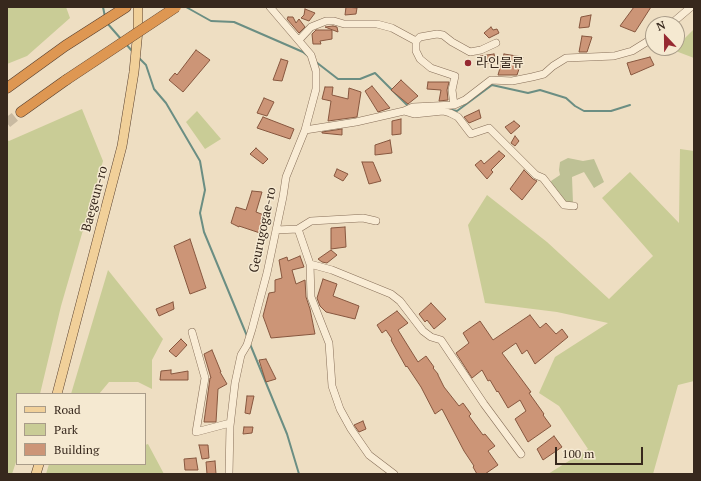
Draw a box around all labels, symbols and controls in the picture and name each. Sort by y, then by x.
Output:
north arrow [645,16,685,56]
text: N [654,18,667,34]
place label: 라인물류 [476,55,524,71]
marker: 라인물류 [463,58,473,68]
street label: Baegeun-ro [79,164,111,234]
street label: Geurugogae-ro [246,186,280,274]
legend [16,393,146,465]
text: Road [54,402,81,417]
text: Park [54,422,78,437]
scale bar [557,439,645,465]
text: Building [54,442,99,457]
text: 100 m [562,446,594,461]

